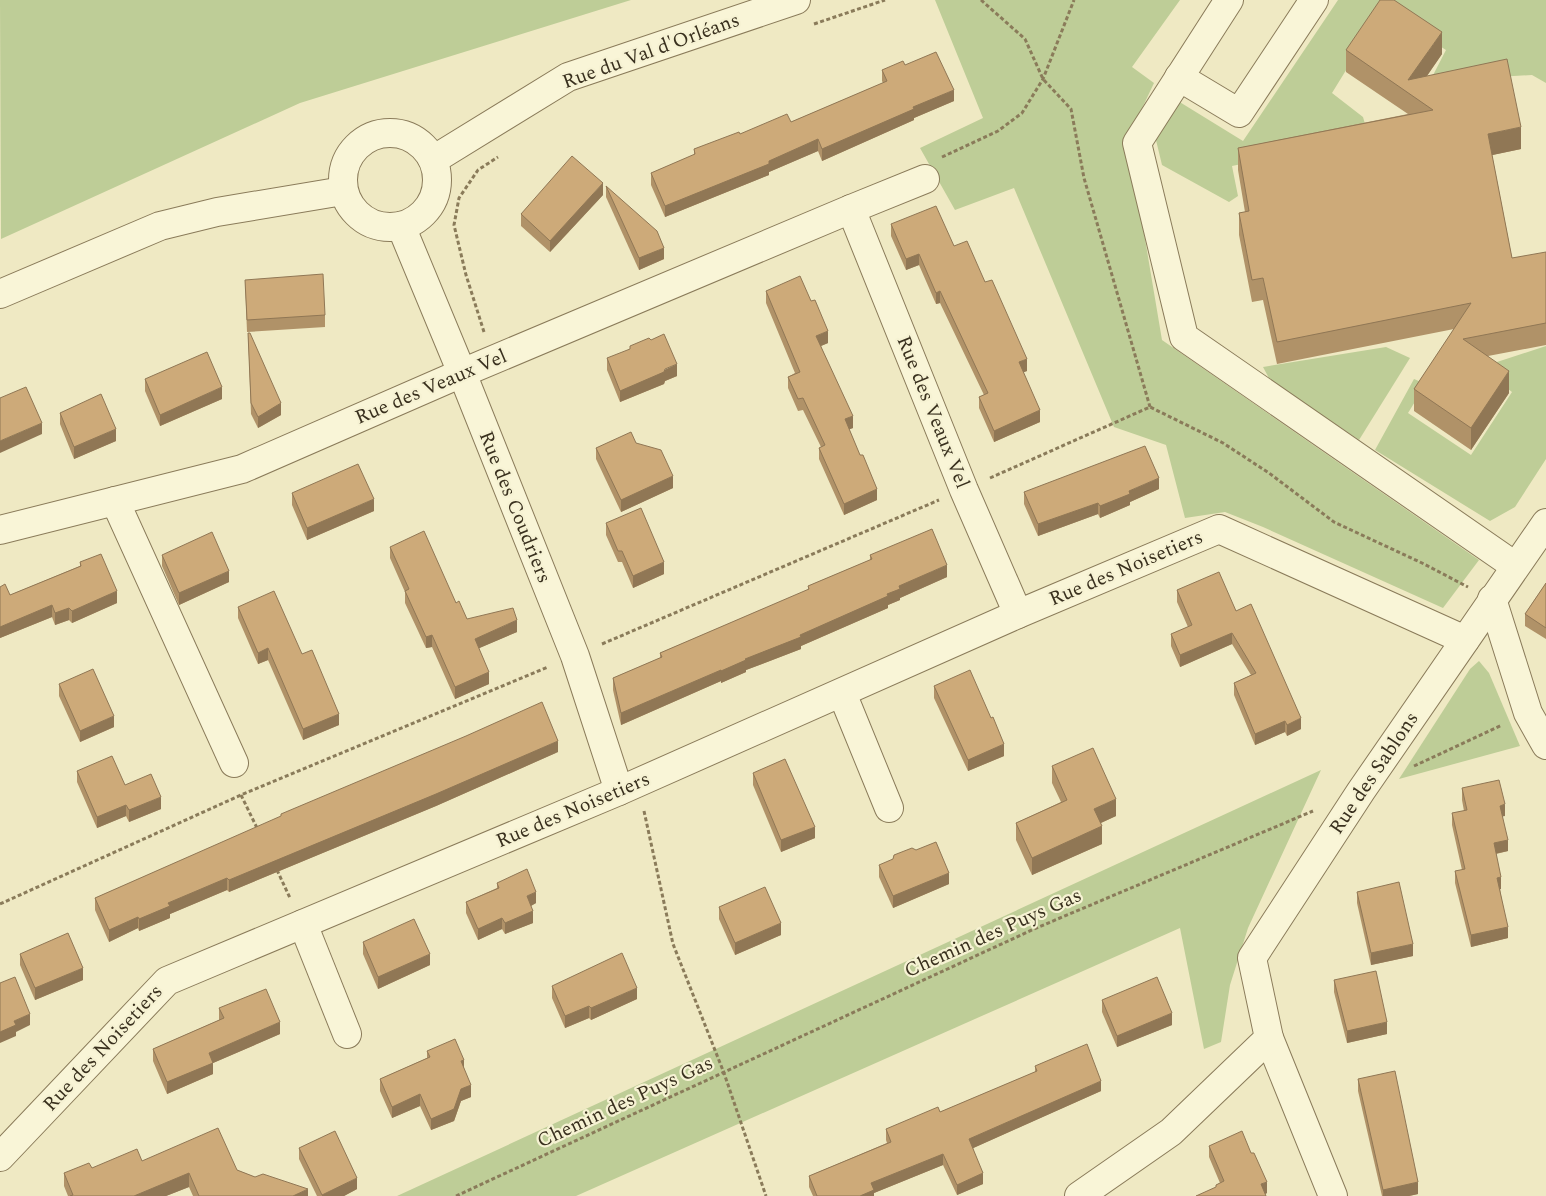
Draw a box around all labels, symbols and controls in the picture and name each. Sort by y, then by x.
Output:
street label: Rue du Val d'Orléans [558,5,744,97]
street label: Rue des Veaux Vel [889,331,977,493]
street label: Rue des Veaux Vel [350,341,512,433]
street label: Rue des Coudriers [471,426,559,588]
street label: Rue des Noisetiers [1044,522,1208,614]
street label: Rue des Sablons [1322,706,1426,840]
street label: Rue des Noisetiers [491,764,655,856]
street label: Chemin des Puys Gas [899,880,1087,986]
street label: Rue des Noisetiers [36,978,170,1118]
street label: Chemin des Puys Gas [532,1048,718,1156]

